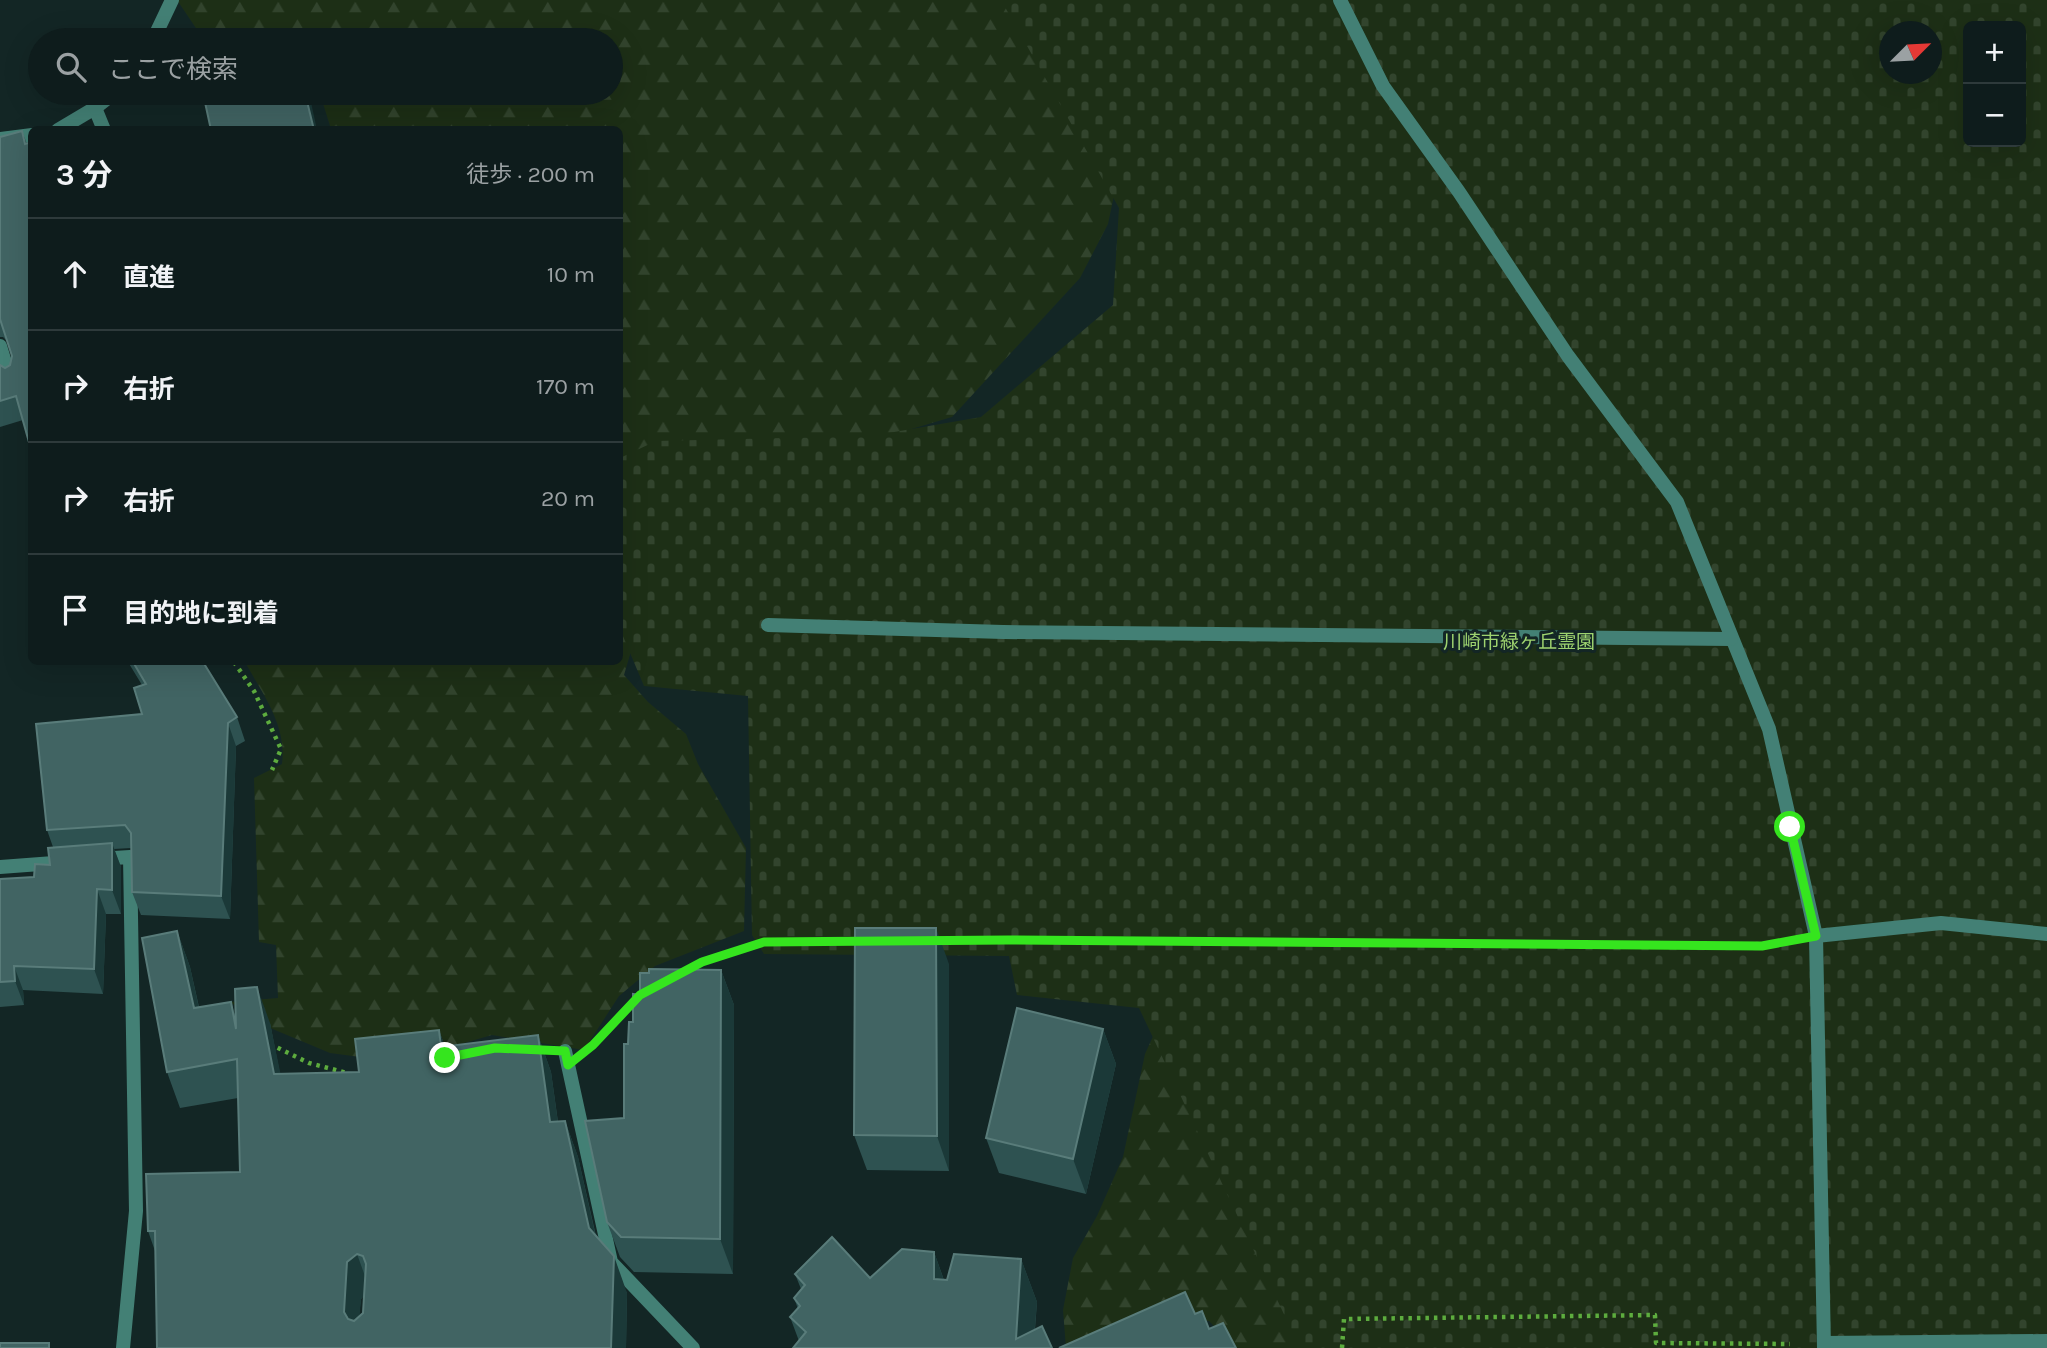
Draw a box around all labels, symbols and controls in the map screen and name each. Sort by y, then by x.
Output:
north arrow [1879,21,1942,84]
map controls [1963,21,2026,147]
button: + [1963,21,2026,84]
search box [28,28,623,105]
icon: search [52,48,90,86]
text: ここで検索 [108,54,238,85]
button: − [1963,84,2026,147]
text: 3 分 [56,157,112,193]
text: 徒歩 · 200 m [466,161,595,188]
icon: ahead [56,255,94,293]
text: 10 m [547,261,595,288]
text: 直進 [123,262,175,293]
icon: right [56,367,94,405]
text: 170 m [536,373,595,400]
text: 右折 [123,374,175,405]
icon: right [56,479,94,517]
text: 20 m [541,485,595,512]
text: 右折 [123,486,175,517]
icon: arrive [56,591,94,629]
text: 目的地に到着 [123,598,279,629]
park label: 川崎市緑ヶ丘霊園 [1443,631,1595,653]
route start [1774,811,1805,842]
route end [429,1042,460,1073]

